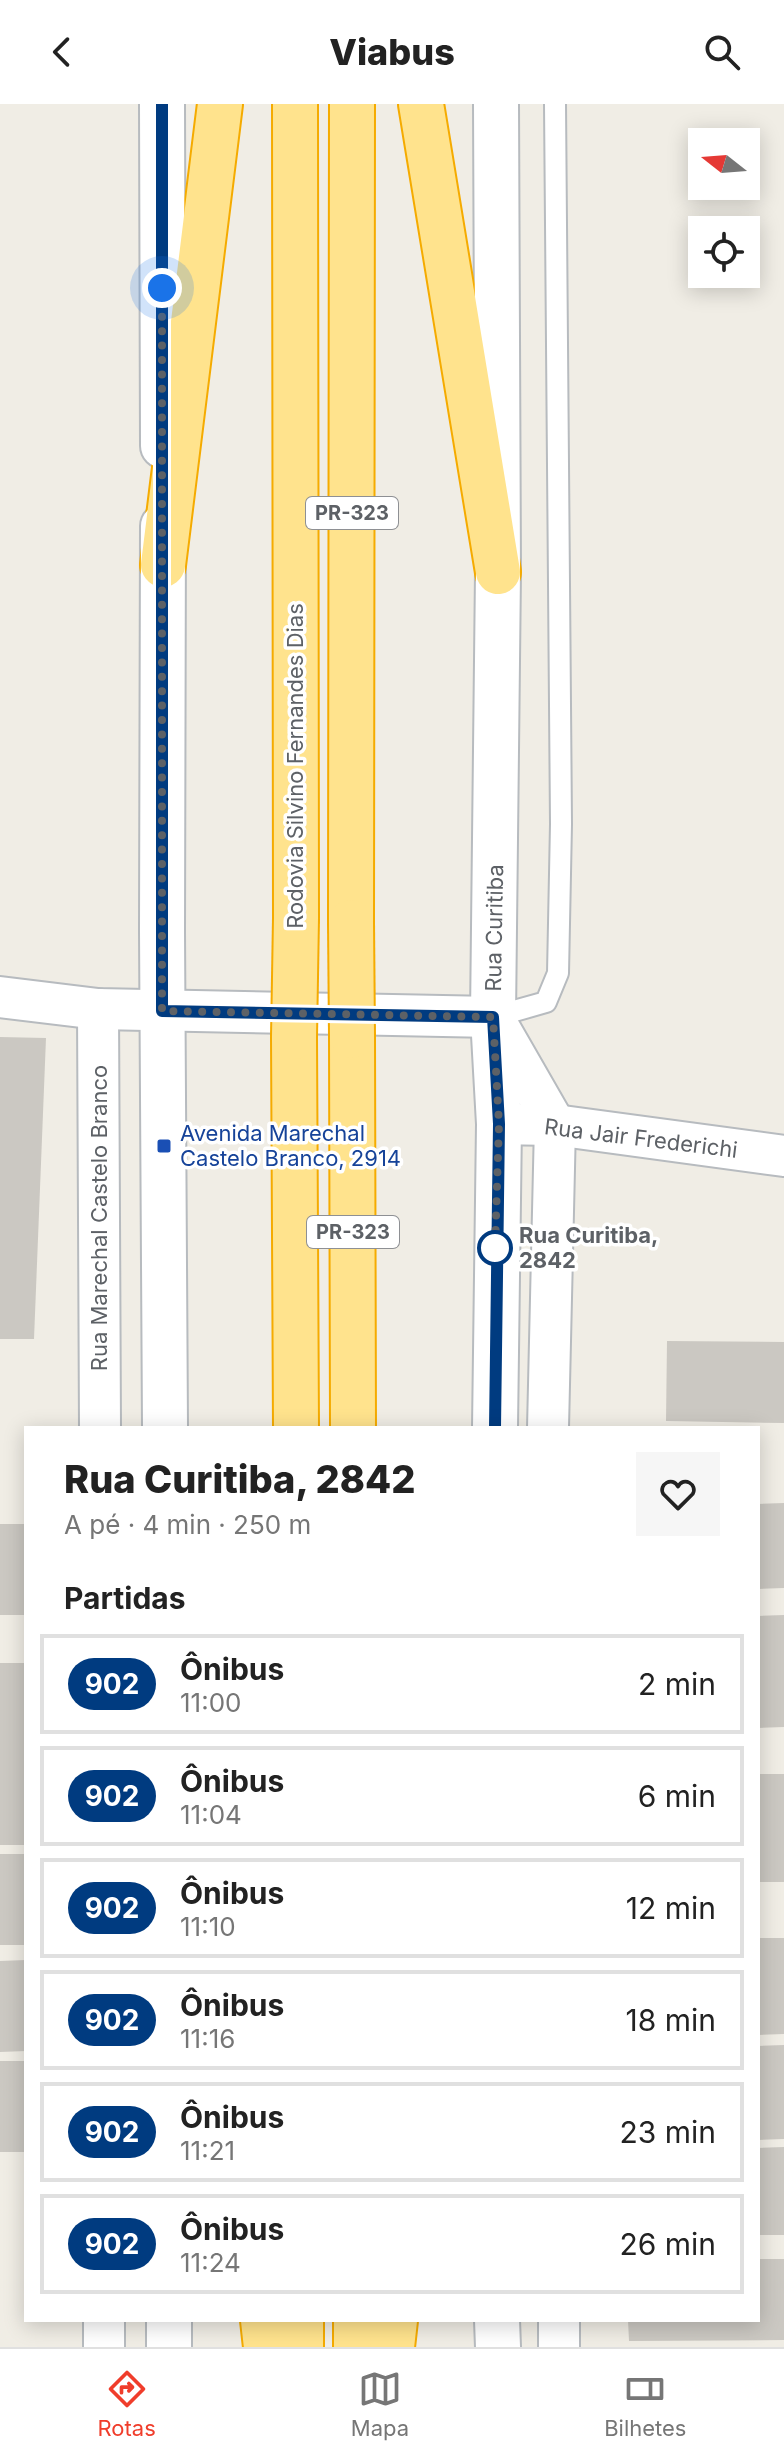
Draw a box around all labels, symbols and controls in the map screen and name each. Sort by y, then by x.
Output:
icon: back [40,30,84,74]
text: Viabus [329,30,455,74]
icon: search [700,30,744,74]
north arrow [688,128,760,200]
map controls [688,128,760,288]
button: locate [688,216,760,288]
your location [142,268,182,308]
road number: PR-323 [306,497,398,529]
street label: Rodovia Silvino Fernandes Dias [282,603,308,929]
street label: Rua Curitiba [480,864,508,992]
street label: Rua Marechal Castelo Branco [86,1065,112,1371]
street label: Rua Jair Frederichi [543,1113,739,1163]
place label: Avenida Marechal Castelo Branco, 2914 [180,1120,401,1171]
marker: Avenida Marechal Castelo Branco, 2914 [155,1137,173,1155]
road number: PR-323 [307,1216,399,1248]
place label: Rua Curitiba, 2842 [519,1222,658,1273]
marker: Rua Curitiba, 2842 [478,1231,512,1265]
button: heart [636,1452,720,1536]
text: Rua Curitiba, 2842 [64,1456,415,1502]
text: A pé · 4 min · 250 m [64,1509,311,1540]
text: Partidas [64,1580,186,1616]
text: Ônibus [180,1651,284,1687]
text: 2 min [638,1666,716,1702]
text: 902 [85,1667,139,1701]
text: 11:00 [180,1687,241,1718]
text: Ônibus [180,1763,284,1799]
text: 6 min [638,1778,716,1814]
text: 902 [85,1779,139,1813]
text: 11:04 [180,1799,242,1830]
text: Ônibus [180,1875,284,1911]
text: 12 min [626,1890,716,1926]
text: 902 [85,1891,139,1925]
text: 11:10 [180,1911,236,1942]
text: Ônibus [180,1987,284,2023]
text: 18 min [626,2002,716,2038]
text: 902 [85,2003,139,2037]
text: 11:16 [180,2023,235,2054]
text: Ônibus [180,2099,284,2135]
text: 23 min [619,2114,716,2150]
text: 902 [85,2115,139,2149]
text: 11:21 [180,2135,235,2166]
text: Ônibus [180,2211,284,2247]
text: 26 min [619,2226,716,2262]
text: 902 [85,2227,139,2261]
text: 11:24 [180,2247,241,2278]
tab: Rotas [98,2367,156,2441]
tab: Mapa [351,2367,409,2441]
tab: Bilhetes [604,2367,686,2441]

